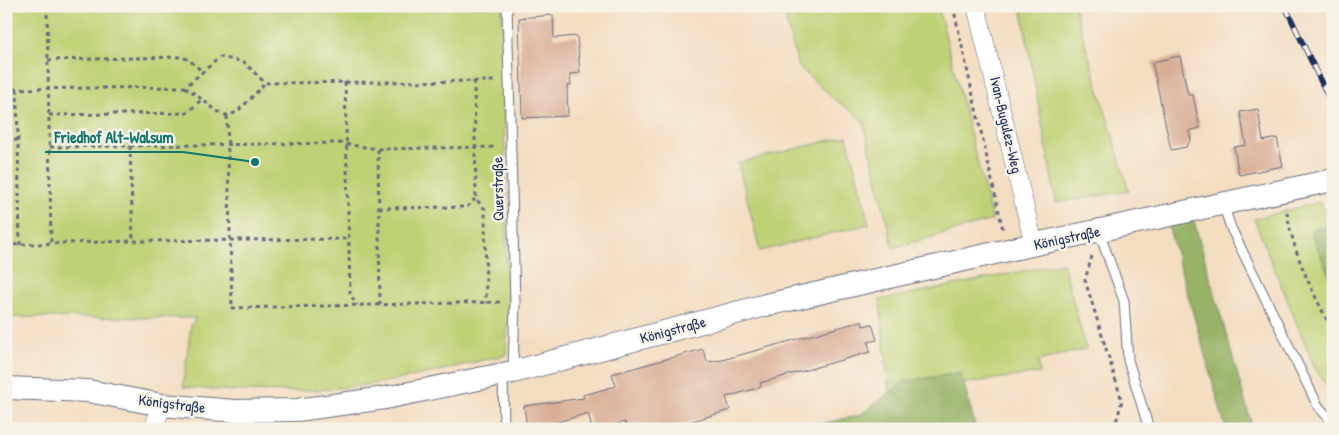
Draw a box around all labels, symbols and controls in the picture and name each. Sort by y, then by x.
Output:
street label: Ivan-Bugulez-Weg [985,74,1028,176]
callout: Friedhof Alt-Walsum [45,121,183,152]
text: Friedhof Alt-Walsum [54,126,174,148]
street label: Querstraße [486,157,509,221]
street label: Königstraße [1032,220,1102,255]
street label: Königstraße [638,311,708,348]
street label: Königstraße [137,389,207,418]

